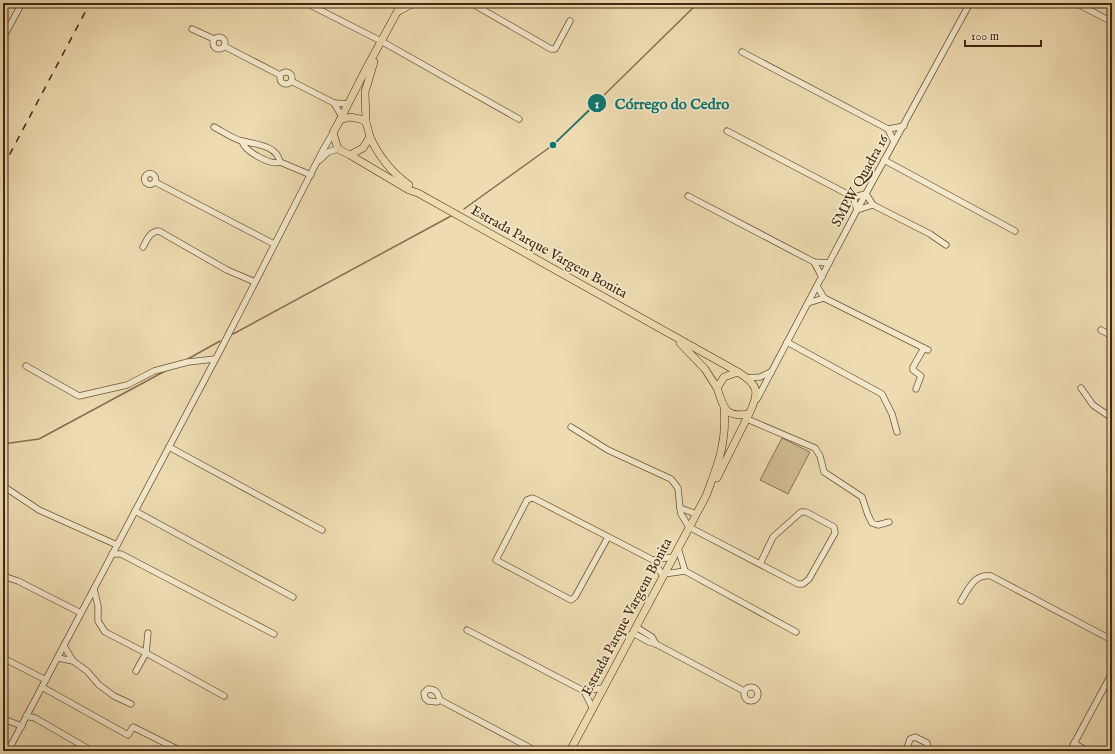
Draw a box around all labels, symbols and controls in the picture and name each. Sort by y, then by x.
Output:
scale bar [965,22,1041,48]
text: 100 m [971,29,999,44]
callout: Córrego do Cedro [587,90,737,117]
text: Córrego do Cedro [615,95,729,114]
text: 1 [595,97,600,112]
street label: SMPW Quadra 16 [827,131,893,230]
street label: Estrada Parque Vargem Bonita [468,201,631,303]
street label: Estrada Parque Vargem Bonita [578,534,677,699]

